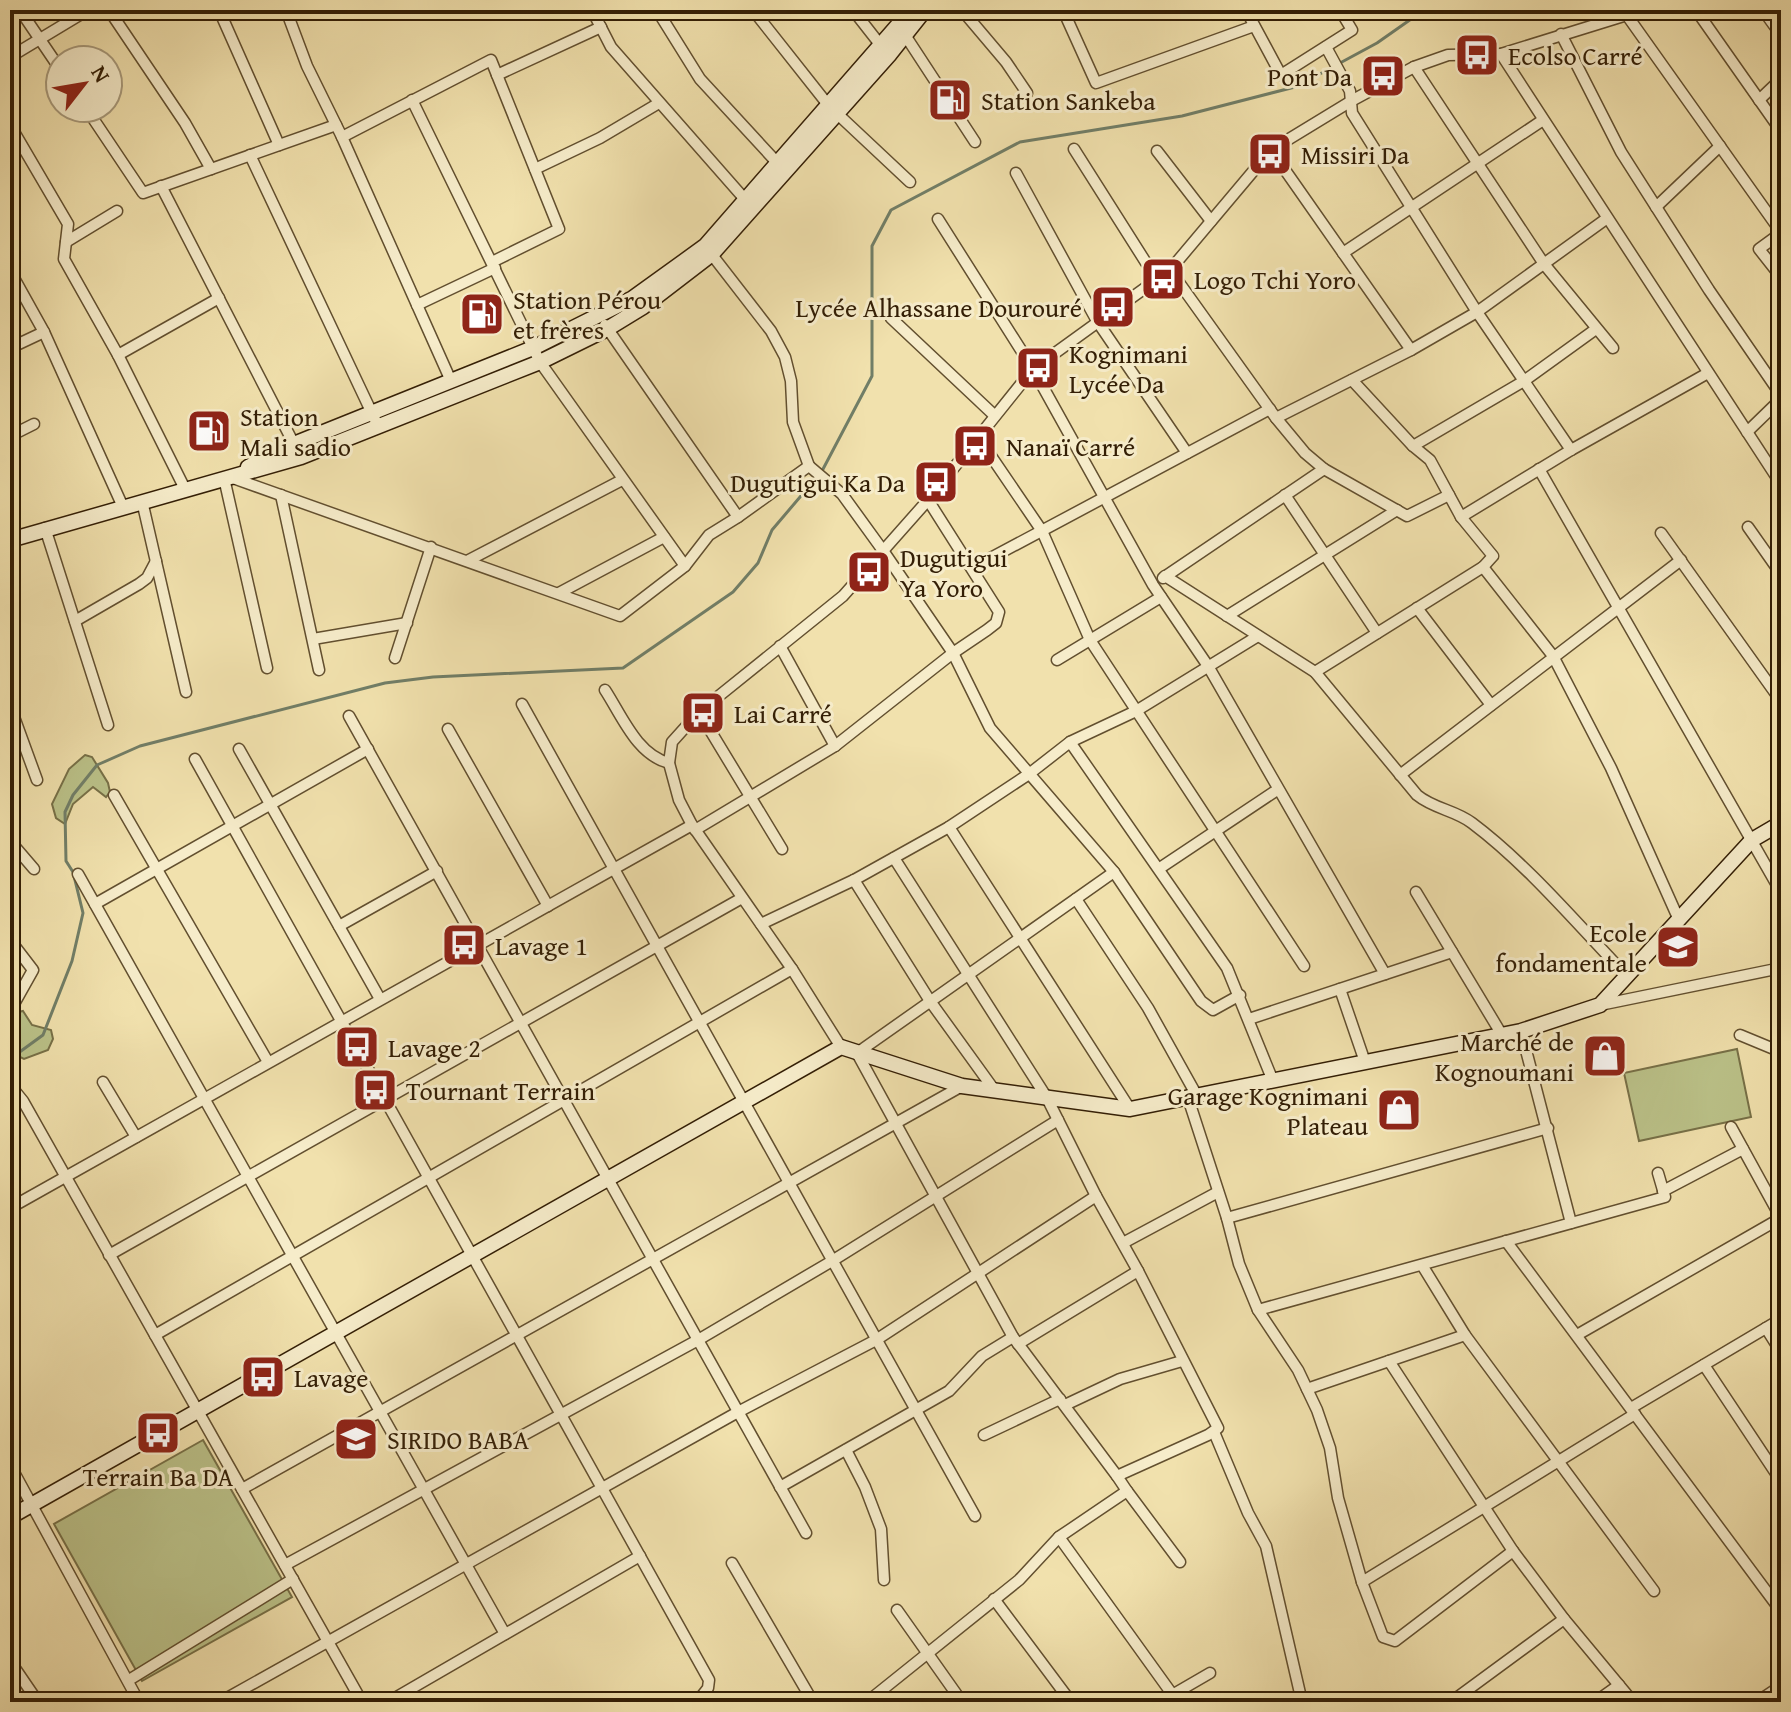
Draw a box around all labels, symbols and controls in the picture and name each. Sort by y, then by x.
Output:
bus stop icon: Ecolso Carré [1453,31,1501,79]
place label: Ecolso Carré [1508,36,1643,75]
north arrow [44,44,124,124]
bus stop icon: Pont Da [1359,52,1407,100]
place label: Pont Da [1267,57,1353,96]
text: N [84,59,119,88]
fuel station icon: Station Sankeba [926,76,974,124]
place label: Station Sankeba [981,81,1156,120]
bus stop icon: Missiri Da [1246,130,1294,178]
place label: Missiri Da [1301,135,1410,174]
bus stop icon: Logo Tchi Yoro [1139,255,1187,303]
place label: Logo Tchi Yoro [1194,260,1356,299]
place label: Station Pérou et frères [513,280,661,349]
bus stop icon: Lycée Alhassane Dourouré [1089,283,1137,331]
place label: Lycée Alhassane Dourouré [796,288,1082,327]
fuel station icon: Station Pérou et frères [458,290,506,338]
place label: Kognimani Lycée Da [1069,334,1188,403]
bus stop icon: Kognimani Lycée Da [1014,344,1062,392]
place label: Station Mali sadio [240,397,351,466]
fuel station icon: Station Mali sadio [185,407,233,455]
bus stop icon: Nanaï Carré [951,422,999,470]
place label: Nanaï Carré [1006,427,1135,466]
bus stop icon: Dugutigui Ka Da [912,458,960,506]
place label: Dugutigui Ka Da [730,463,906,502]
place label: Dugutigui Ya Yoro [900,538,1008,607]
bus stop icon: Dugutigui Ya Yoro [845,548,893,596]
bus stop icon: Lai Carré [679,689,727,737]
place label: Lai Carré [734,694,832,733]
place label: Ecole fondamentale [1496,913,1647,982]
bus stop icon: Lavage 1 [440,921,488,969]
school or university icon: Ecole fondamentale [1654,923,1702,971]
place label: Lavage 1 [495,926,588,965]
place label: Marché de Kognoumani [1435,1022,1574,1091]
bus stop icon: Lavage 2 [333,1023,381,1071]
place label: Lavage 2 [388,1028,481,1067]
shop icon: Marché de Kognoumani [1581,1032,1629,1080]
bus stop icon: Tournant Terrain [351,1066,399,1114]
place label: Tournant Terrain [406,1071,596,1110]
place label: Garage Kognimani Plateau [1168,1076,1368,1145]
shop icon: Garage Kognimani Plateau [1375,1086,1423,1134]
bus stop icon: Lavage [239,1353,287,1401]
place label: Lavage [294,1358,368,1397]
bus stop icon: Terrain Ba DA [134,1409,182,1457]
school or university icon: SIRIDO BABA [332,1415,380,1463]
place label: SIRIDO BABA [387,1420,529,1459]
place label: Terrain Ba DA [83,1457,233,1496]

